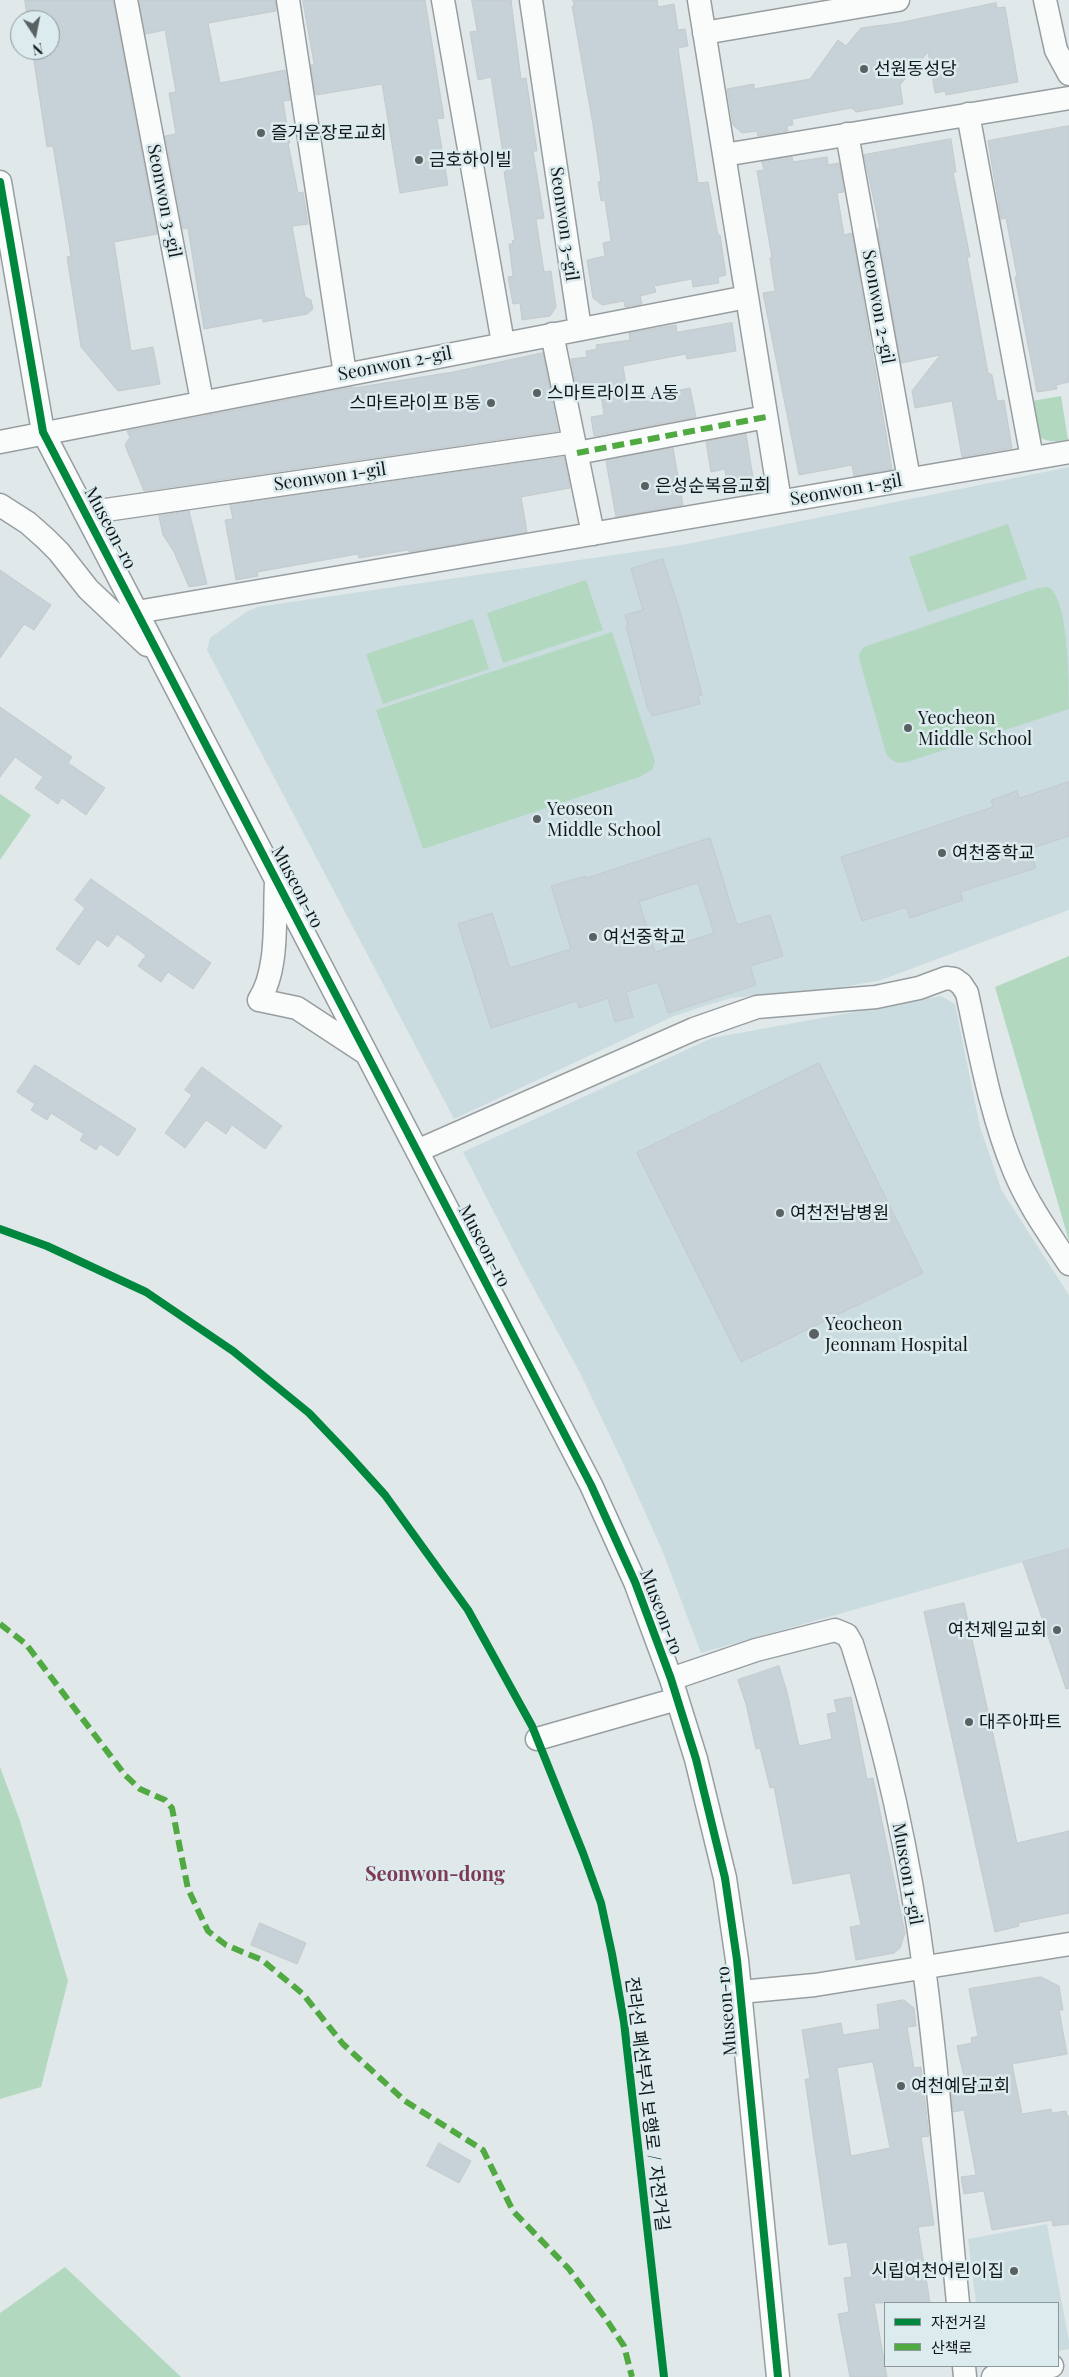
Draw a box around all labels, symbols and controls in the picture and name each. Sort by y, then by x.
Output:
north arrow [10,10,60,60]
text: N [31,39,45,60]
place label: 선원동성당 [874,58,957,80]
marker: 선원동성당 [858,63,870,75]
place label: 즐거운장로교회 [271,122,387,144]
marker: 즐거운장로교회 [255,127,267,139]
street label: Seonwon 3-gil [142,142,186,260]
place label: 금호하이빌 [429,149,512,171]
marker: 금호하이빌 [413,154,425,166]
street label: Seonwon 3-gil [545,166,583,282]
street label: Seonwon 2-gil [857,248,899,366]
street label: Seonwon 2-gil [336,342,454,386]
place label: 스마트라이프 A동 [547,382,679,404]
marker: 스마트라이프 A동 [531,387,543,399]
place label: 스마트라이프 B동 [349,392,481,414]
marker: 스마트라이프 B동 [485,397,497,409]
street label: Seonwon 1-gil [272,458,388,496]
street label: Seonwon 1-gil [788,470,904,510]
place label: 은성순복음교회 [655,475,771,497]
marker: 은성순복음교회 [639,480,651,492]
street label: Museon-ro [79,483,141,573]
place label: Yeocheon Middle School [918,707,1032,750]
marker: Yeocheon Middle School [902,722,914,734]
place label: Yeoseon Middle School [547,798,661,841]
marker: Yeoseon Middle School [531,813,543,825]
street label: Museon-ro [266,842,328,932]
place label: 여천중학교 [952,842,1035,864]
marker: 여천중학교 [936,847,948,859]
place label: 여선중학교 [603,926,686,948]
marker: 여선중학교 [587,931,599,943]
street label: Museon-ro [453,1201,515,1291]
place label: 여천전남병원 [790,1202,889,1224]
marker: 여천전남병원 [774,1207,786,1219]
place label: Yeocheon Jeonnam Hospital [825,1313,968,1356]
marker: Yeocheon Jeonnam Hospital [807,1327,821,1341]
street label: Museon-ro [635,1566,687,1658]
place label: 여천제일교회 [948,1619,1047,1641]
marker: 여천제일교회 [1051,1624,1063,1636]
place label: 대주아파트 [979,1711,1062,1733]
marker: 대주아파트 [963,1716,975,1728]
street label: Museon 1-gil [887,1821,927,1927]
district label: Seonwon-dong [365,1863,505,1887]
street label: Museon-ro [712,1965,742,2057]
street label: 전라선 폐선부지 보행로 / 자전거길 [621,1975,673,2233]
place label: 여천예담교회 [911,2075,1010,2097]
marker: 여천예담교회 [895,2080,907,2092]
place label: 시립여천어린이집 [872,2260,1004,2282]
marker: 시립여천어린이집 [1008,2265,1020,2277]
legend [884,2302,1059,2367]
text: 자전거길 [931,2312,986,2332]
text: 산책로 [931,2337,972,2357]

